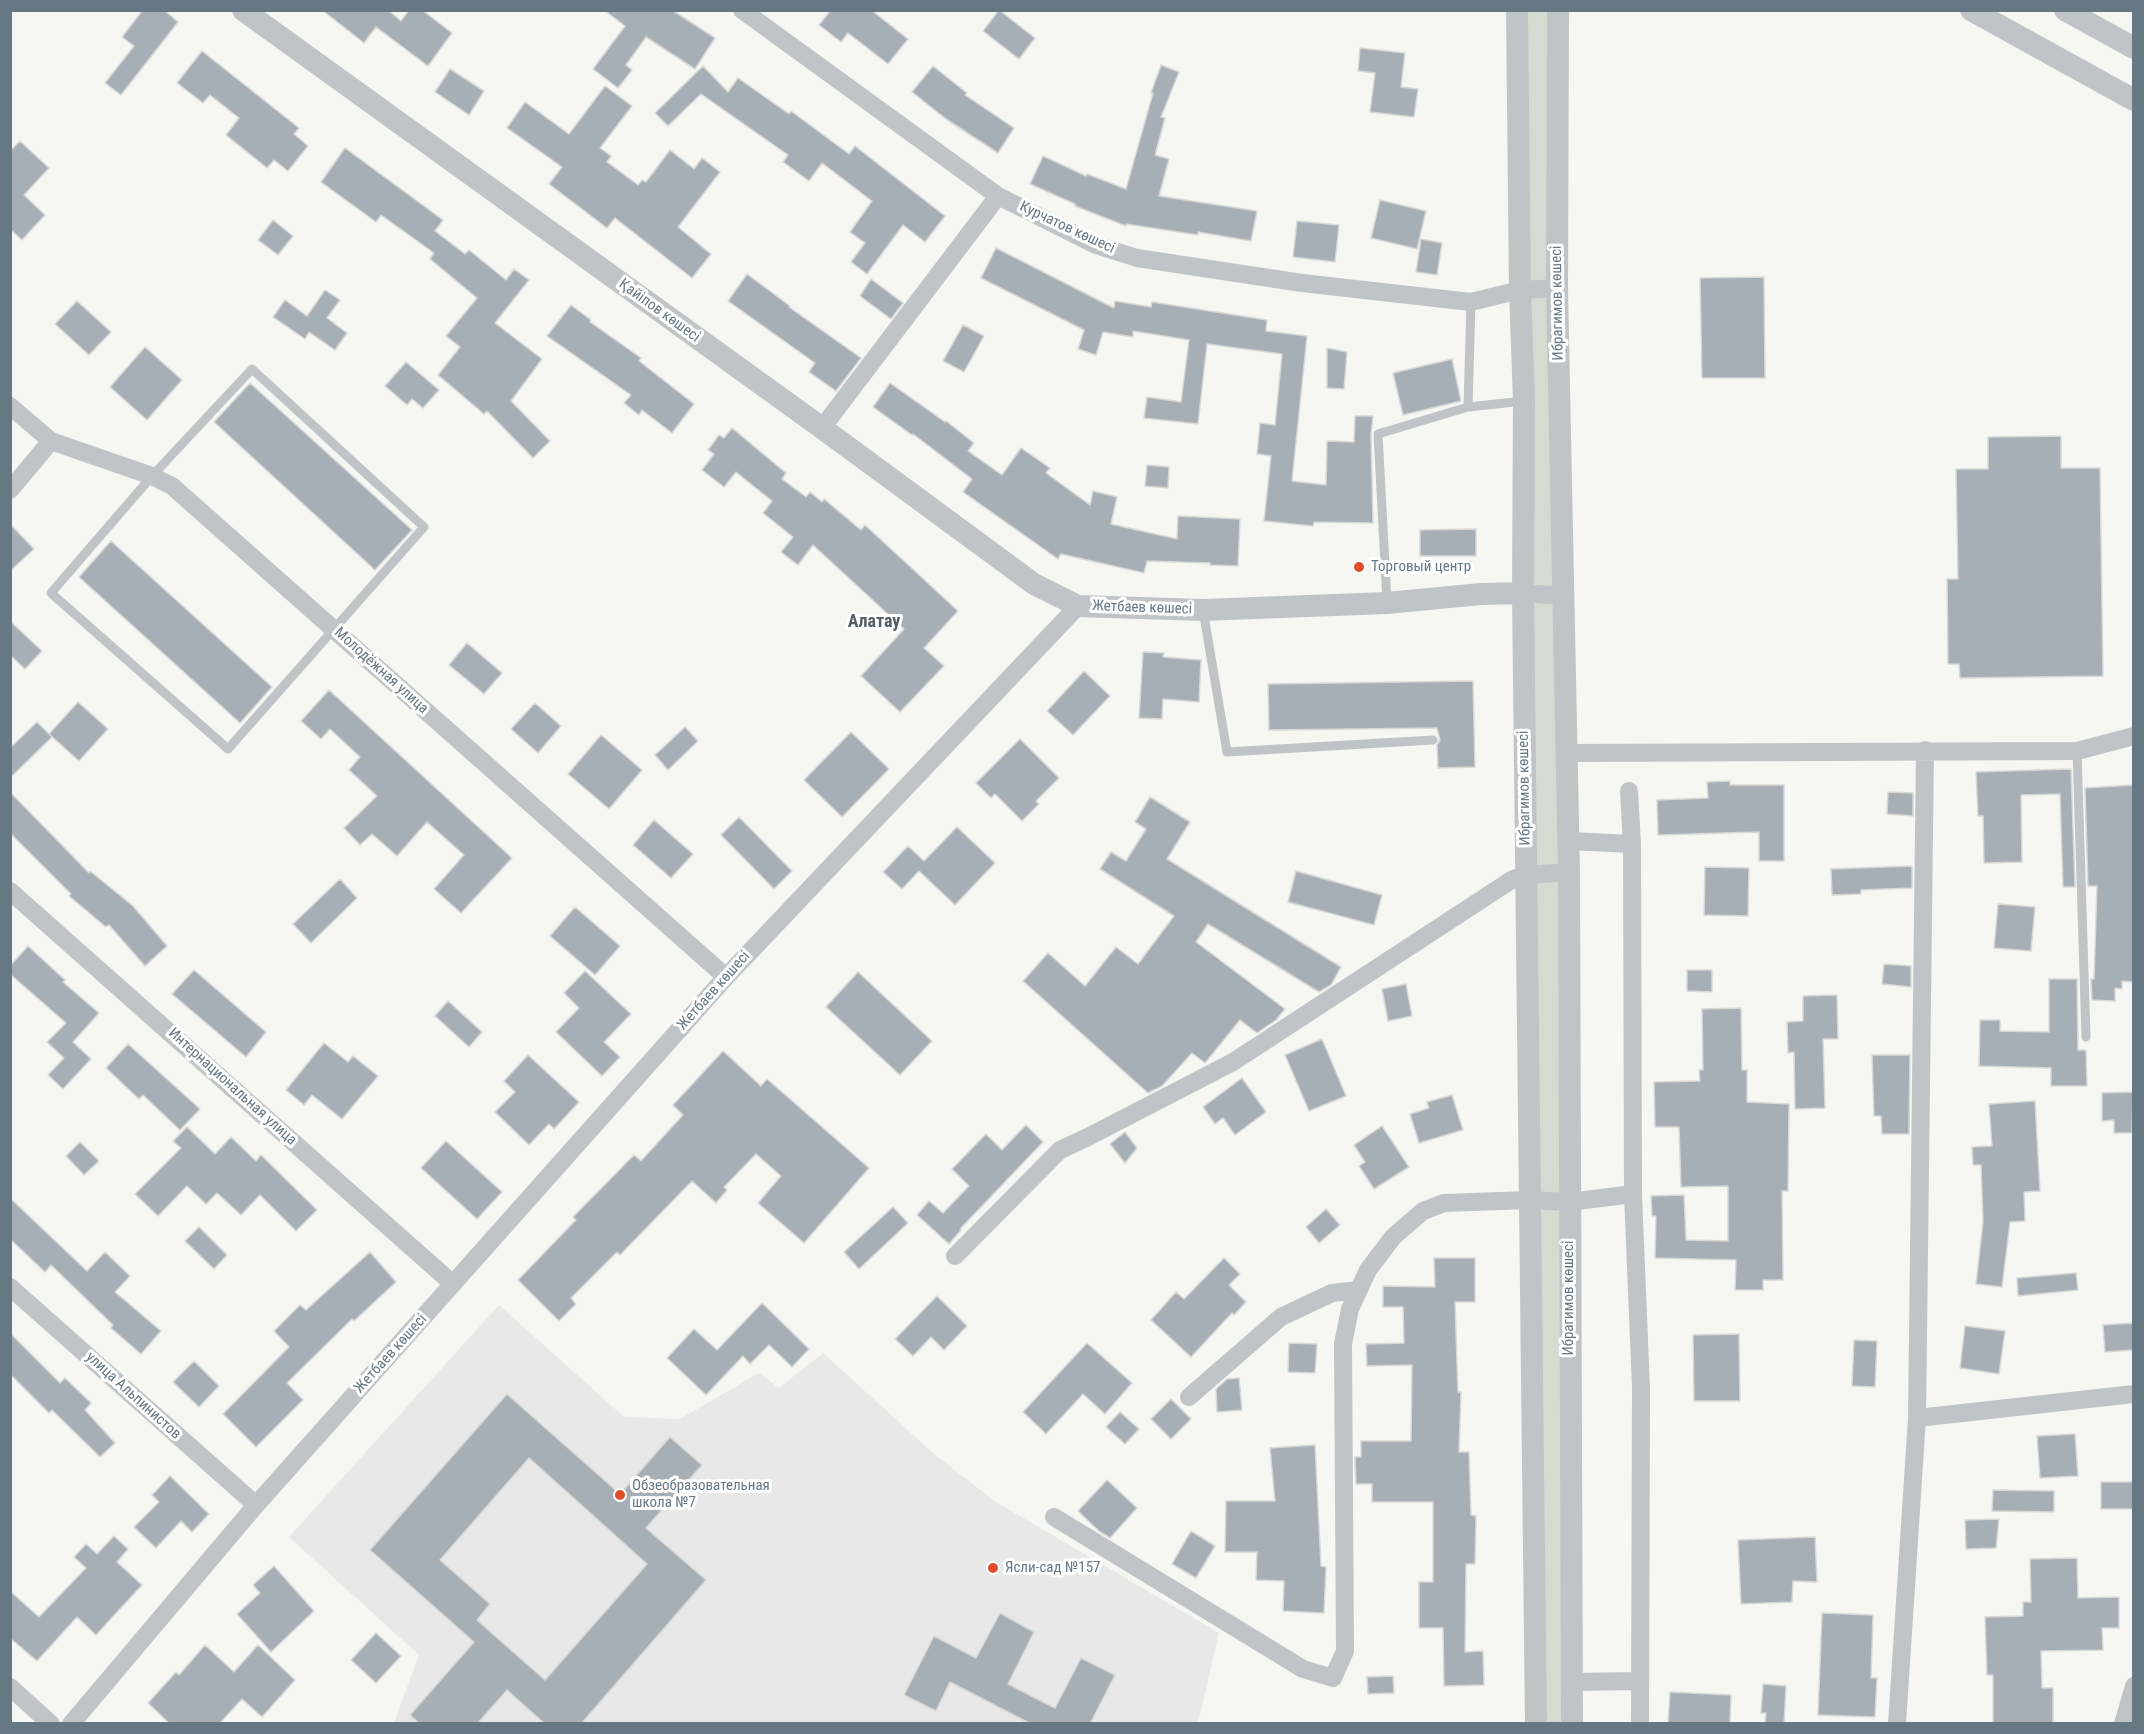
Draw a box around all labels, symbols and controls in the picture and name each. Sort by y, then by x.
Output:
street label: Курчатов көшесі [1016,198,1118,258]
street label: Ибрагимов көшесі [1548,245,1568,361]
street label: Қайіпов көшесі [615,275,703,347]
place label: Торговый центр [1371,558,1471,576]
marker: Торговый центр [1352,560,1366,574]
street label: Жетбаев көшесі [1092,597,1192,619]
district label: Алатау [848,611,900,633]
street label: Молодёжная улица [330,624,432,718]
street label: Ибрагимов көшесі [1515,730,1535,846]
street label: Жетбаев көшесі [674,948,754,1034]
street label: Интернациональная улица [164,1025,300,1149]
street label: Ибрагимов көшесі [1560,1241,1578,1355]
street label: Жетбаев көшесі [351,1311,431,1397]
street label: улица Альпинистов [82,1349,184,1443]
place label: Обзеобразовательная школа №7 [632,1477,770,1512]
marker: Обзеобразовательная школа №7 [613,1488,627,1502]
place label: Ясли-сад №157 [1005,1559,1100,1577]
marker: Ясли-сад №157 [986,1561,1000,1575]

